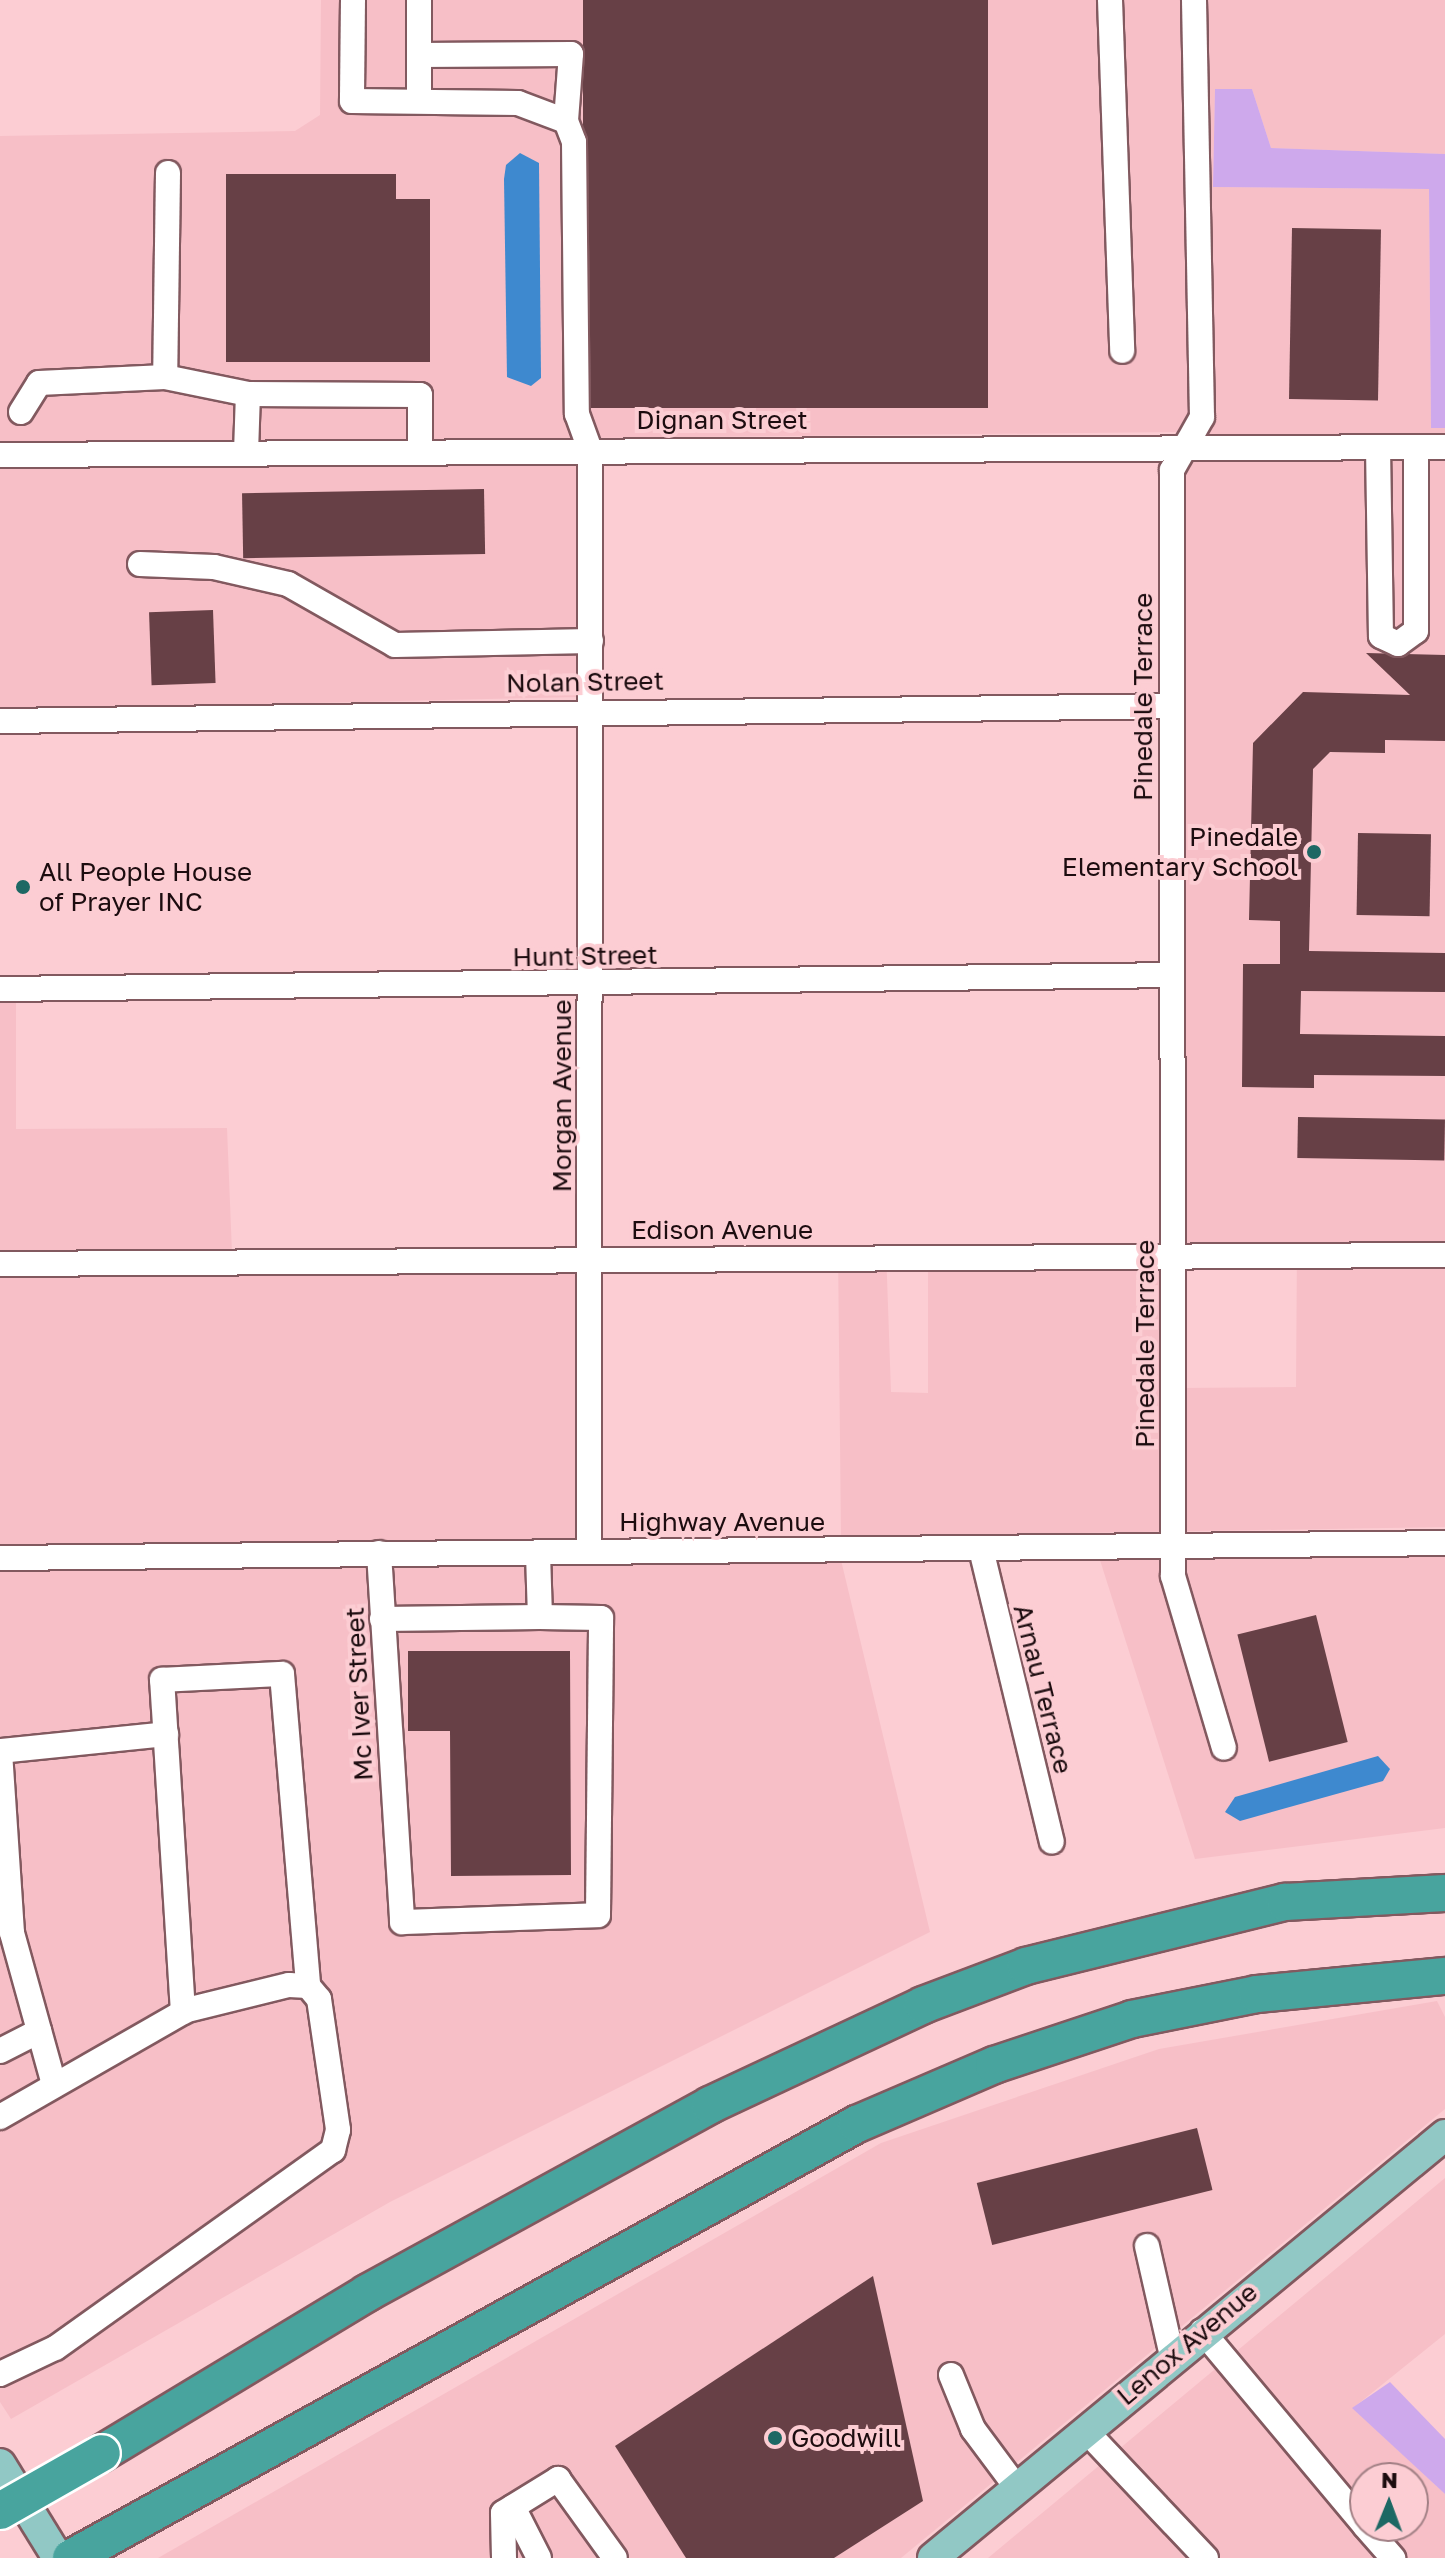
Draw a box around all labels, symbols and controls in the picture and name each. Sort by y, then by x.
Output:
street label: Dignan Street [636,404,808,436]
street label: Pinedale Terrace [1127,593,1159,801]
street label: Nolan Street [506,665,664,699]
place label: Pinedale Elementary School [1062,821,1298,882]
marker: Pinedale Elementary School [1305,843,1323,861]
place label: All People House of Prayer INC [39,856,252,918]
marker: All People House of Prayer INC [14,878,32,896]
street label: Hunt Street [512,939,658,973]
street label: Morgan Avenue [546,1000,578,1192]
street label: Edison Avenue [631,1214,813,1246]
street label: Pinedale Terrace [1129,1240,1161,1448]
street label: Highway Avenue [619,1506,825,1538]
street label: Arnau Terrace [1007,1601,1079,1777]
street label: Mc Iver Street [339,1606,379,1782]
street label: Lenox Avenue [1111,2276,1263,2412]
place label: Goodwill [791,2422,901,2454]
marker: Goodwill [766,2429,784,2447]
north arrow [1349,2462,1429,2542]
text: N [1381,2466,1398,2493]

